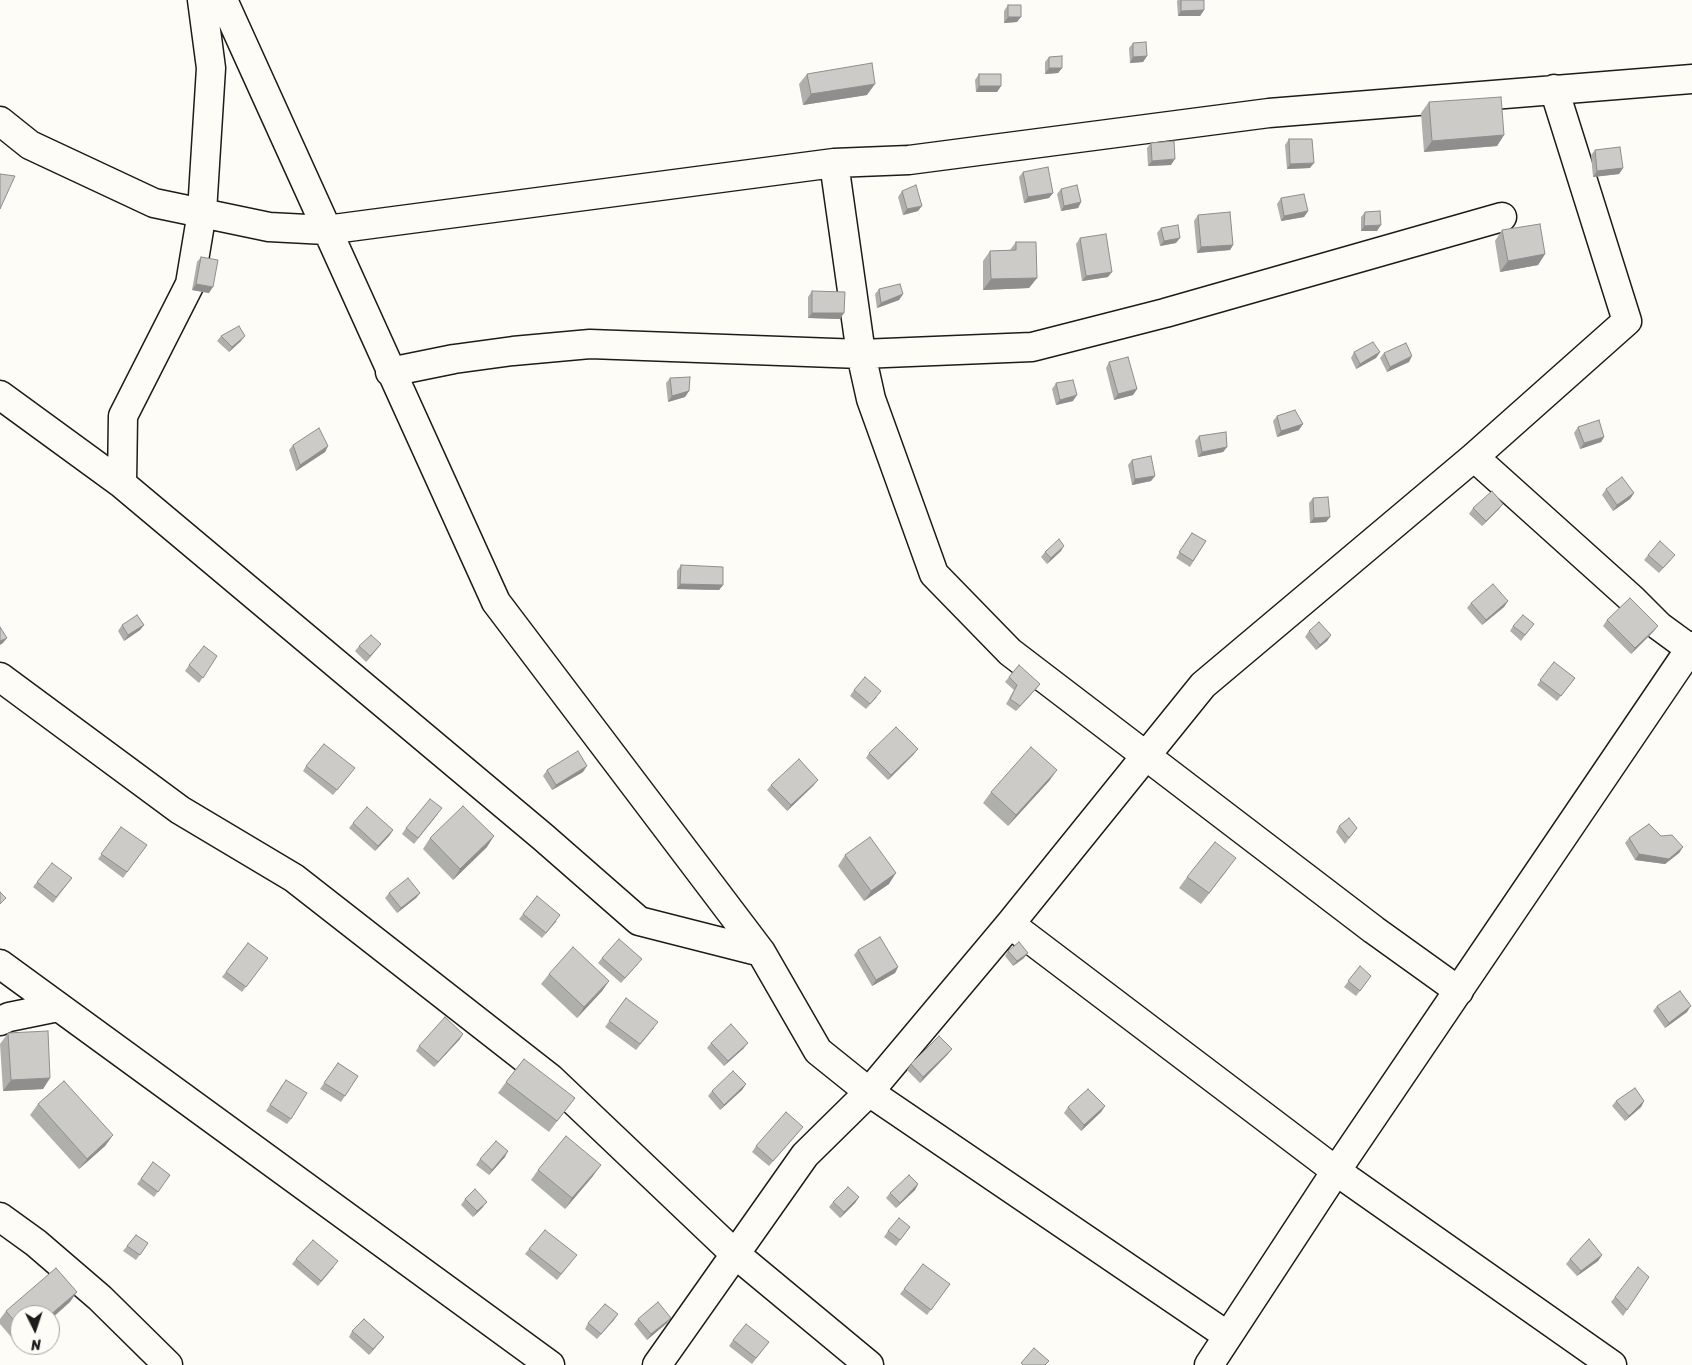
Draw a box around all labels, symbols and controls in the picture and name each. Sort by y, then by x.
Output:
north arrow [10,1305,60,1355]
text: N [30,1332,42,1357]

